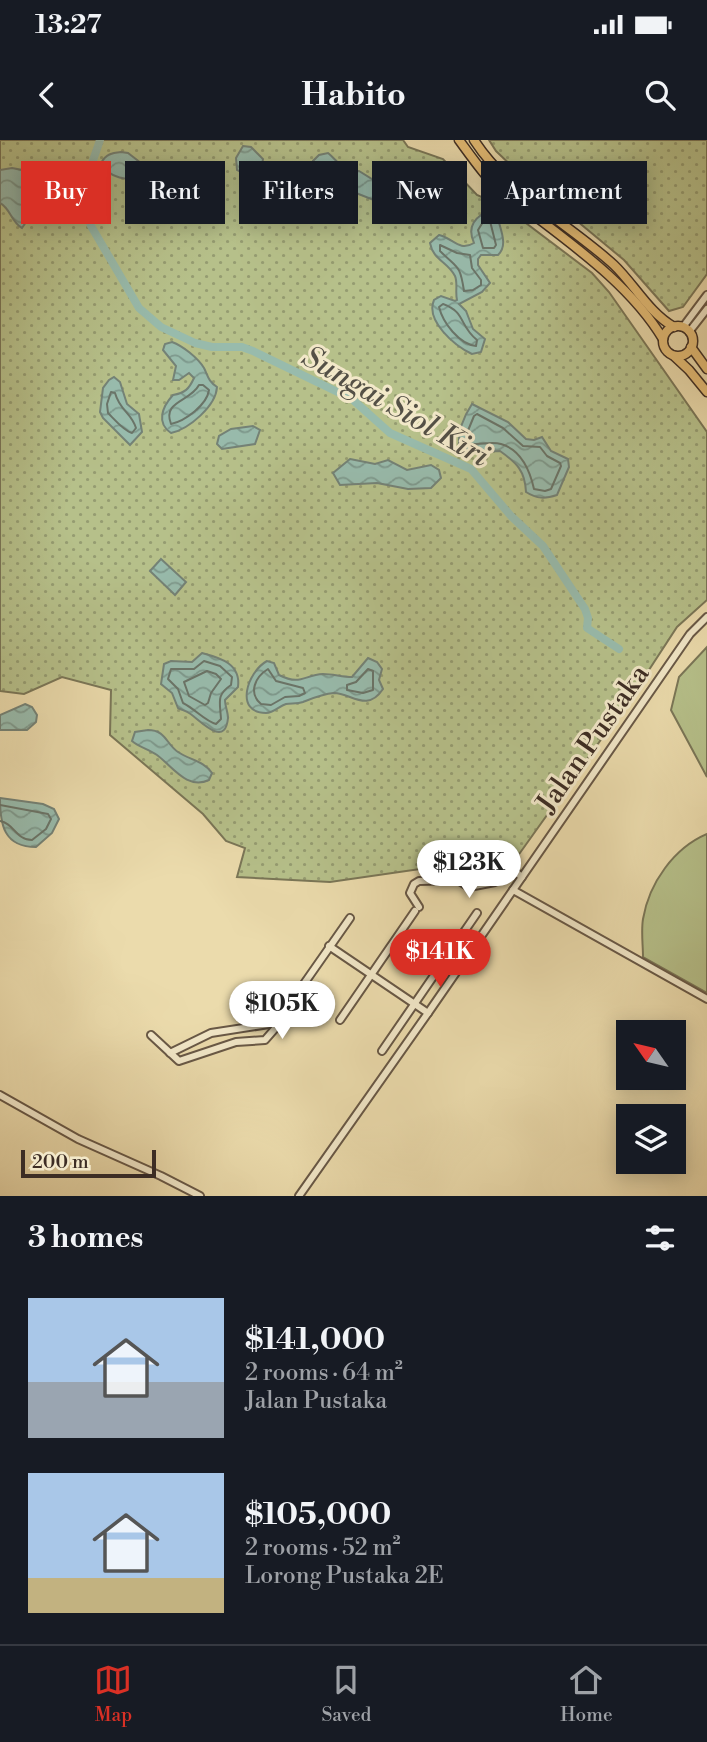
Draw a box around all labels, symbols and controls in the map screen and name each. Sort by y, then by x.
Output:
text: 13:27 [35,9,102,41]
text: Habito [301,75,406,115]
icon: back [28,76,66,114]
icon: search [641,76,679,114]
chip: Buy [21,161,111,224]
chip: Rent [125,161,225,224]
chip: Filters [239,161,358,224]
chip: New [372,161,467,224]
chip: Apartment [481,161,647,224]
water label: Sungai Siol Kiri [295,338,496,476]
street label: Jalan Pustaka [529,657,658,821]
pin: $123K [420,840,518,900]
text: $123K [433,849,505,877]
pin: $141K [391,930,489,989]
text: $141K [406,938,474,966]
pin: $105K [233,982,331,1041]
text: $105K [245,990,319,1018]
north arrow [616,1020,686,1090]
map controls [616,1020,686,1174]
button: layers [616,1104,686,1174]
scale bar [21,1147,156,1179]
text: 200 m [32,1150,89,1174]
text: 3 homes [28,1219,143,1257]
icon: filters [641,1219,679,1257]
text: $141,000 [245,1321,385,1359]
icon: home [84,1326,168,1410]
text: 2 rooms · 64 m² [245,1359,403,1387]
text: Jalan Pustaka [245,1387,387,1415]
text: $105,000 [245,1496,391,1534]
icon: home [84,1501,168,1585]
text: 2 rooms · 52 m² [245,1534,401,1562]
text: Lorong Pustaka 2E [245,1562,444,1590]
tab: Map [94,1661,132,1727]
tab: Saved [321,1661,371,1727]
tab: Home [560,1661,612,1727]

